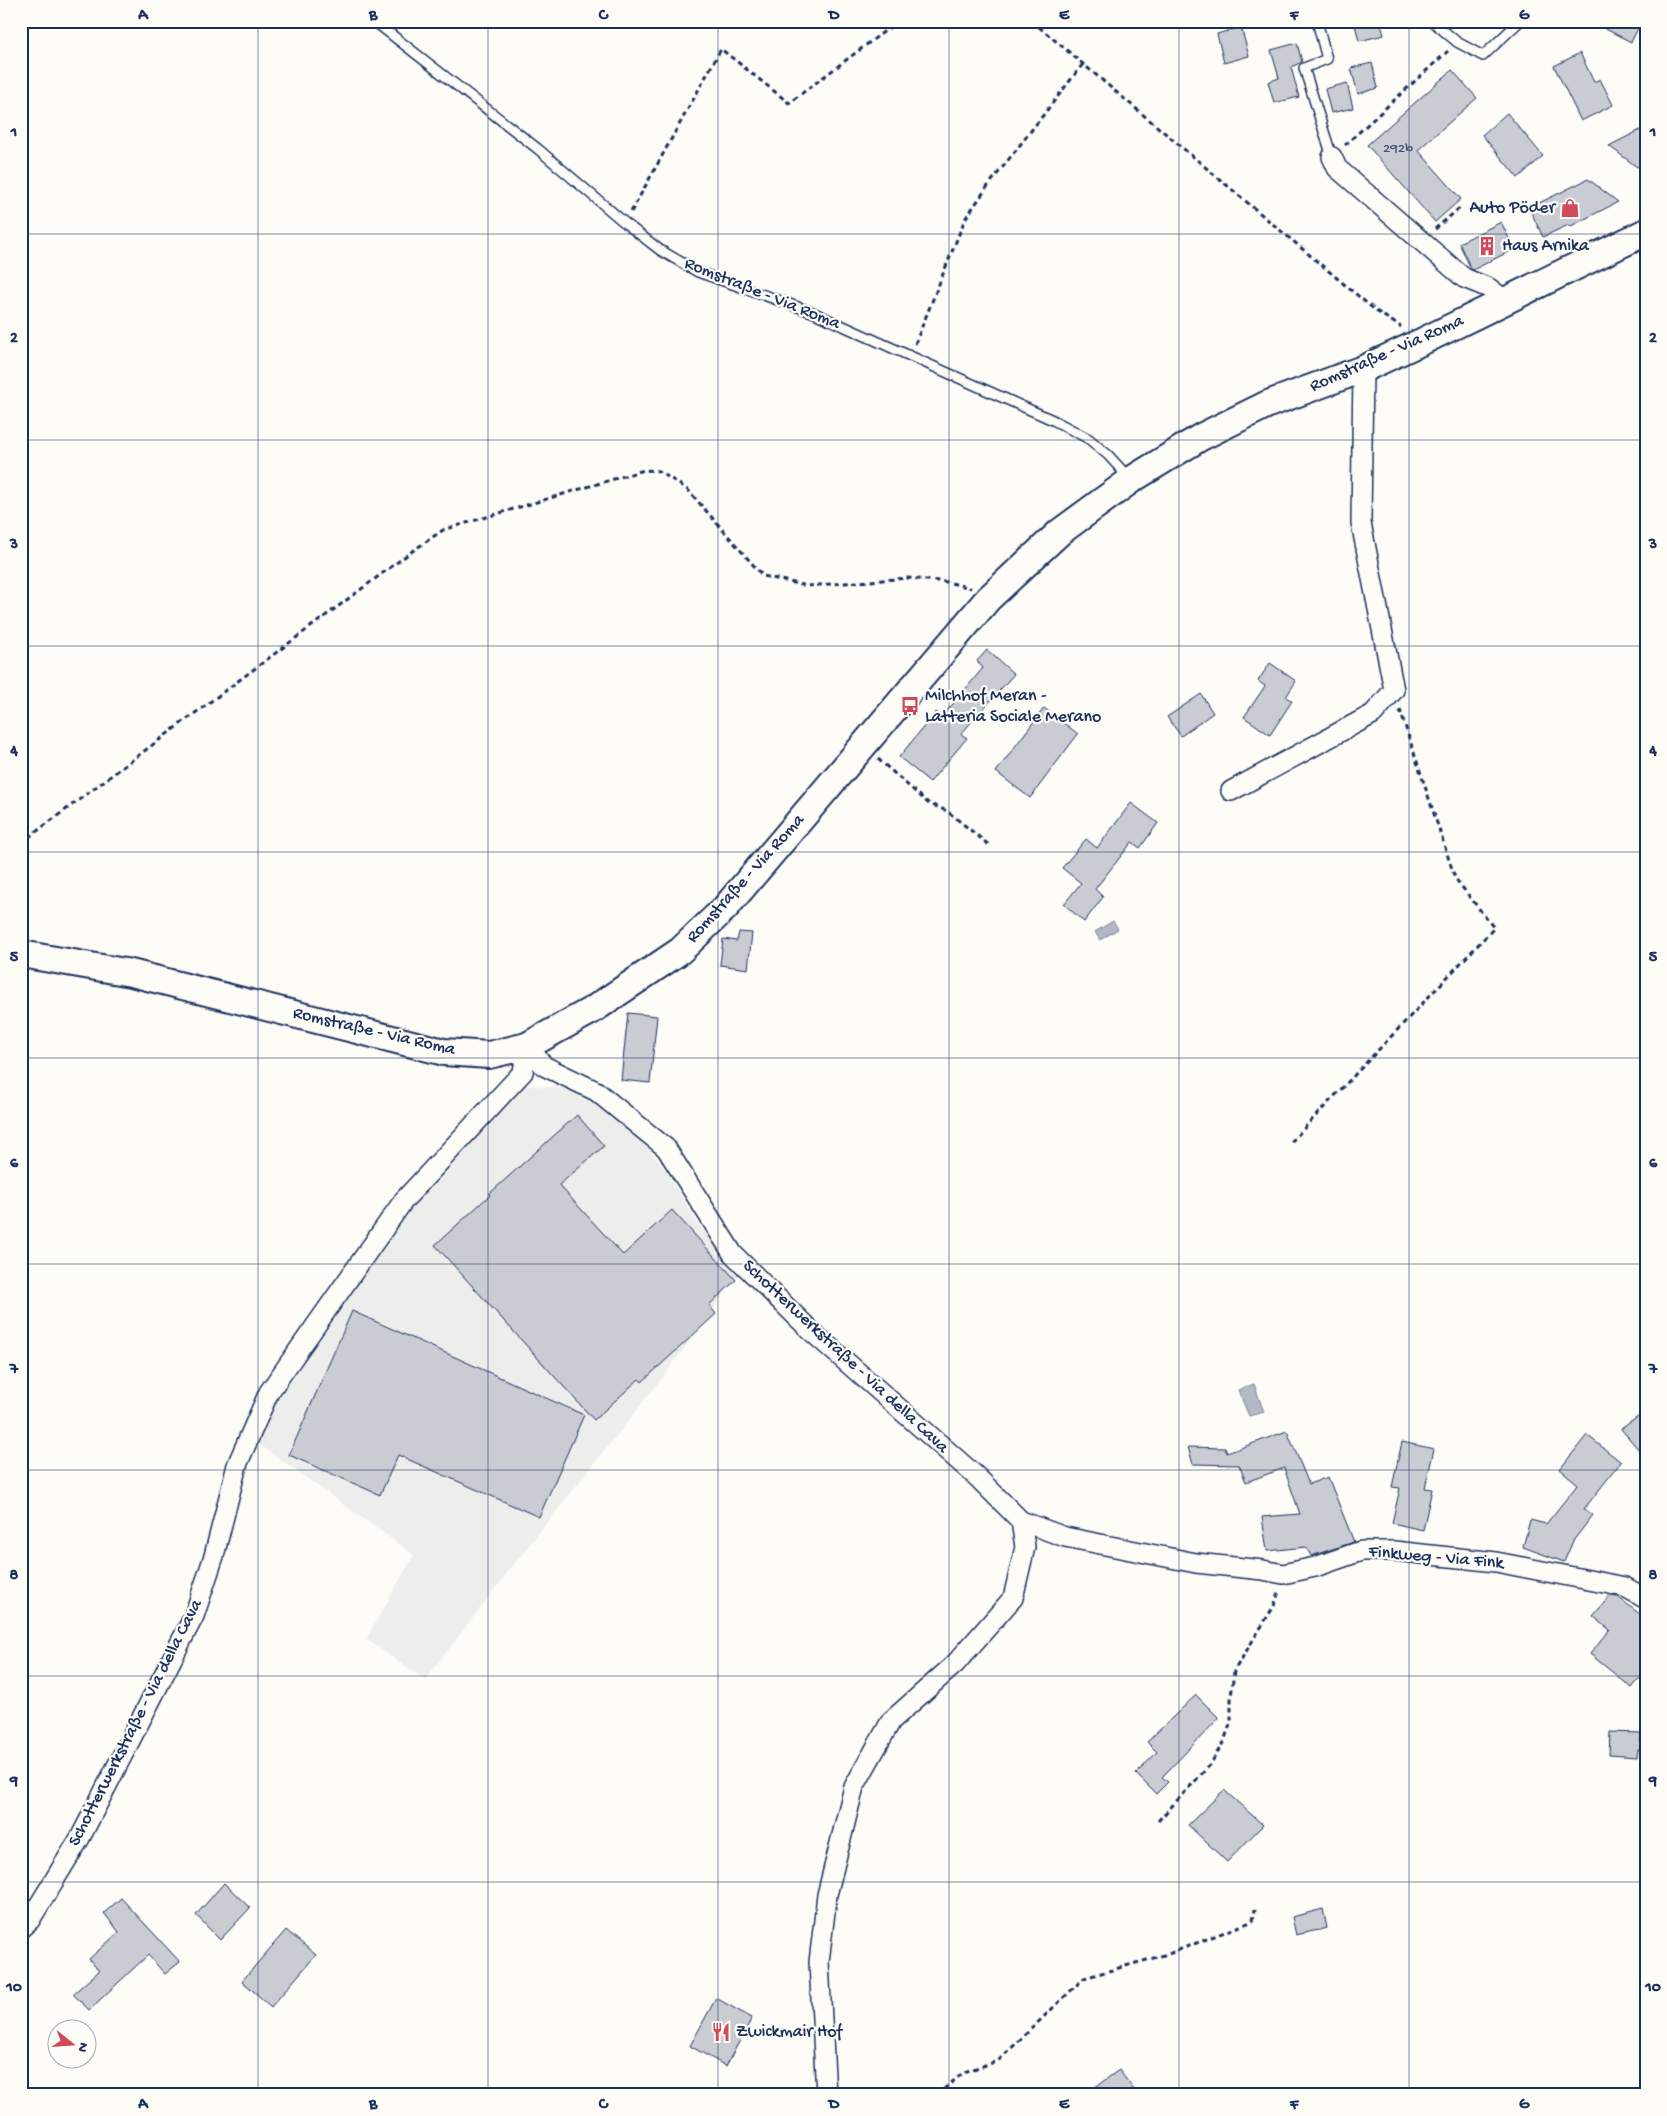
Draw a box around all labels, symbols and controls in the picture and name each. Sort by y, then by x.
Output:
text: A [137,7,149,26]
text: B [368,7,378,26]
text: C [598,7,609,26]
text: D [827,7,840,26]
text: E [1059,7,1070,26]
text: F [1289,7,1300,26]
text: G [1519,7,1530,26]
text: 1 [10,124,17,143]
text: 1 [1649,124,1656,143]
house number: 292b [1383,140,1413,158]
shop icon: Auto Pöder [1559,197,1581,219]
place label: Auto Pöder [1470,198,1557,219]
building icon: Haus Arnika [1476,235,1498,257]
place label: Haus Arnika [1502,236,1590,257]
street label: Romstraße - Via Roma [681,253,844,335]
street label: Romstraße - Via Roma [1307,310,1468,397]
text: 2 [10,330,18,349]
text: 2 [1649,330,1657,349]
text: 3 [9,536,18,555]
text: 3 [1648,536,1657,555]
place label: Milchhof Meran - Latteria Sociale Merano [925,686,1101,728]
bus stop icon: Milchhof Meran - Latteria Sociale Merano [899,695,921,717]
text: 4 [9,743,18,762]
text: 4 [1648,743,1657,762]
street label: Romstraße - Via Roma [683,810,810,948]
text: 5 [10,949,19,968]
text: 5 [1649,949,1658,968]
street label: Romstraße - Via Roma [291,1003,458,1061]
text: 6 [10,1155,19,1174]
text: 6 [1649,1155,1658,1174]
street label: Schotterwerkstraße - Via della Cava [738,1256,953,1459]
text: 7 [9,1361,19,1380]
text: 7 [1648,1361,1658,1380]
street label: Finkweg - Via Fink [1367,1542,1506,1575]
text: 8 [10,1567,19,1586]
text: 8 [1649,1567,1658,1586]
street label: Schotterwerkstraße - Via della Cava [64,1595,208,1850]
text: 9 [9,1773,18,1792]
text: 9 [1648,1773,1657,1792]
text: 10 [5,1979,22,1998]
text: 10 [1644,1979,1661,1998]
north arrow [48,2018,98,2068]
restaurant icon: Zwickmair Hof [710,2021,732,2043]
place label: Zwickmair Hof [736,2022,844,2043]
text: N [73,2040,92,2054]
text: A [137,2096,149,2115]
text: B [368,2096,378,2115]
text: C [598,2096,609,2115]
text: D [827,2096,840,2115]
text: E [1059,2096,1070,2115]
text: F [1289,2096,1300,2115]
text: G [1519,2096,1530,2115]

